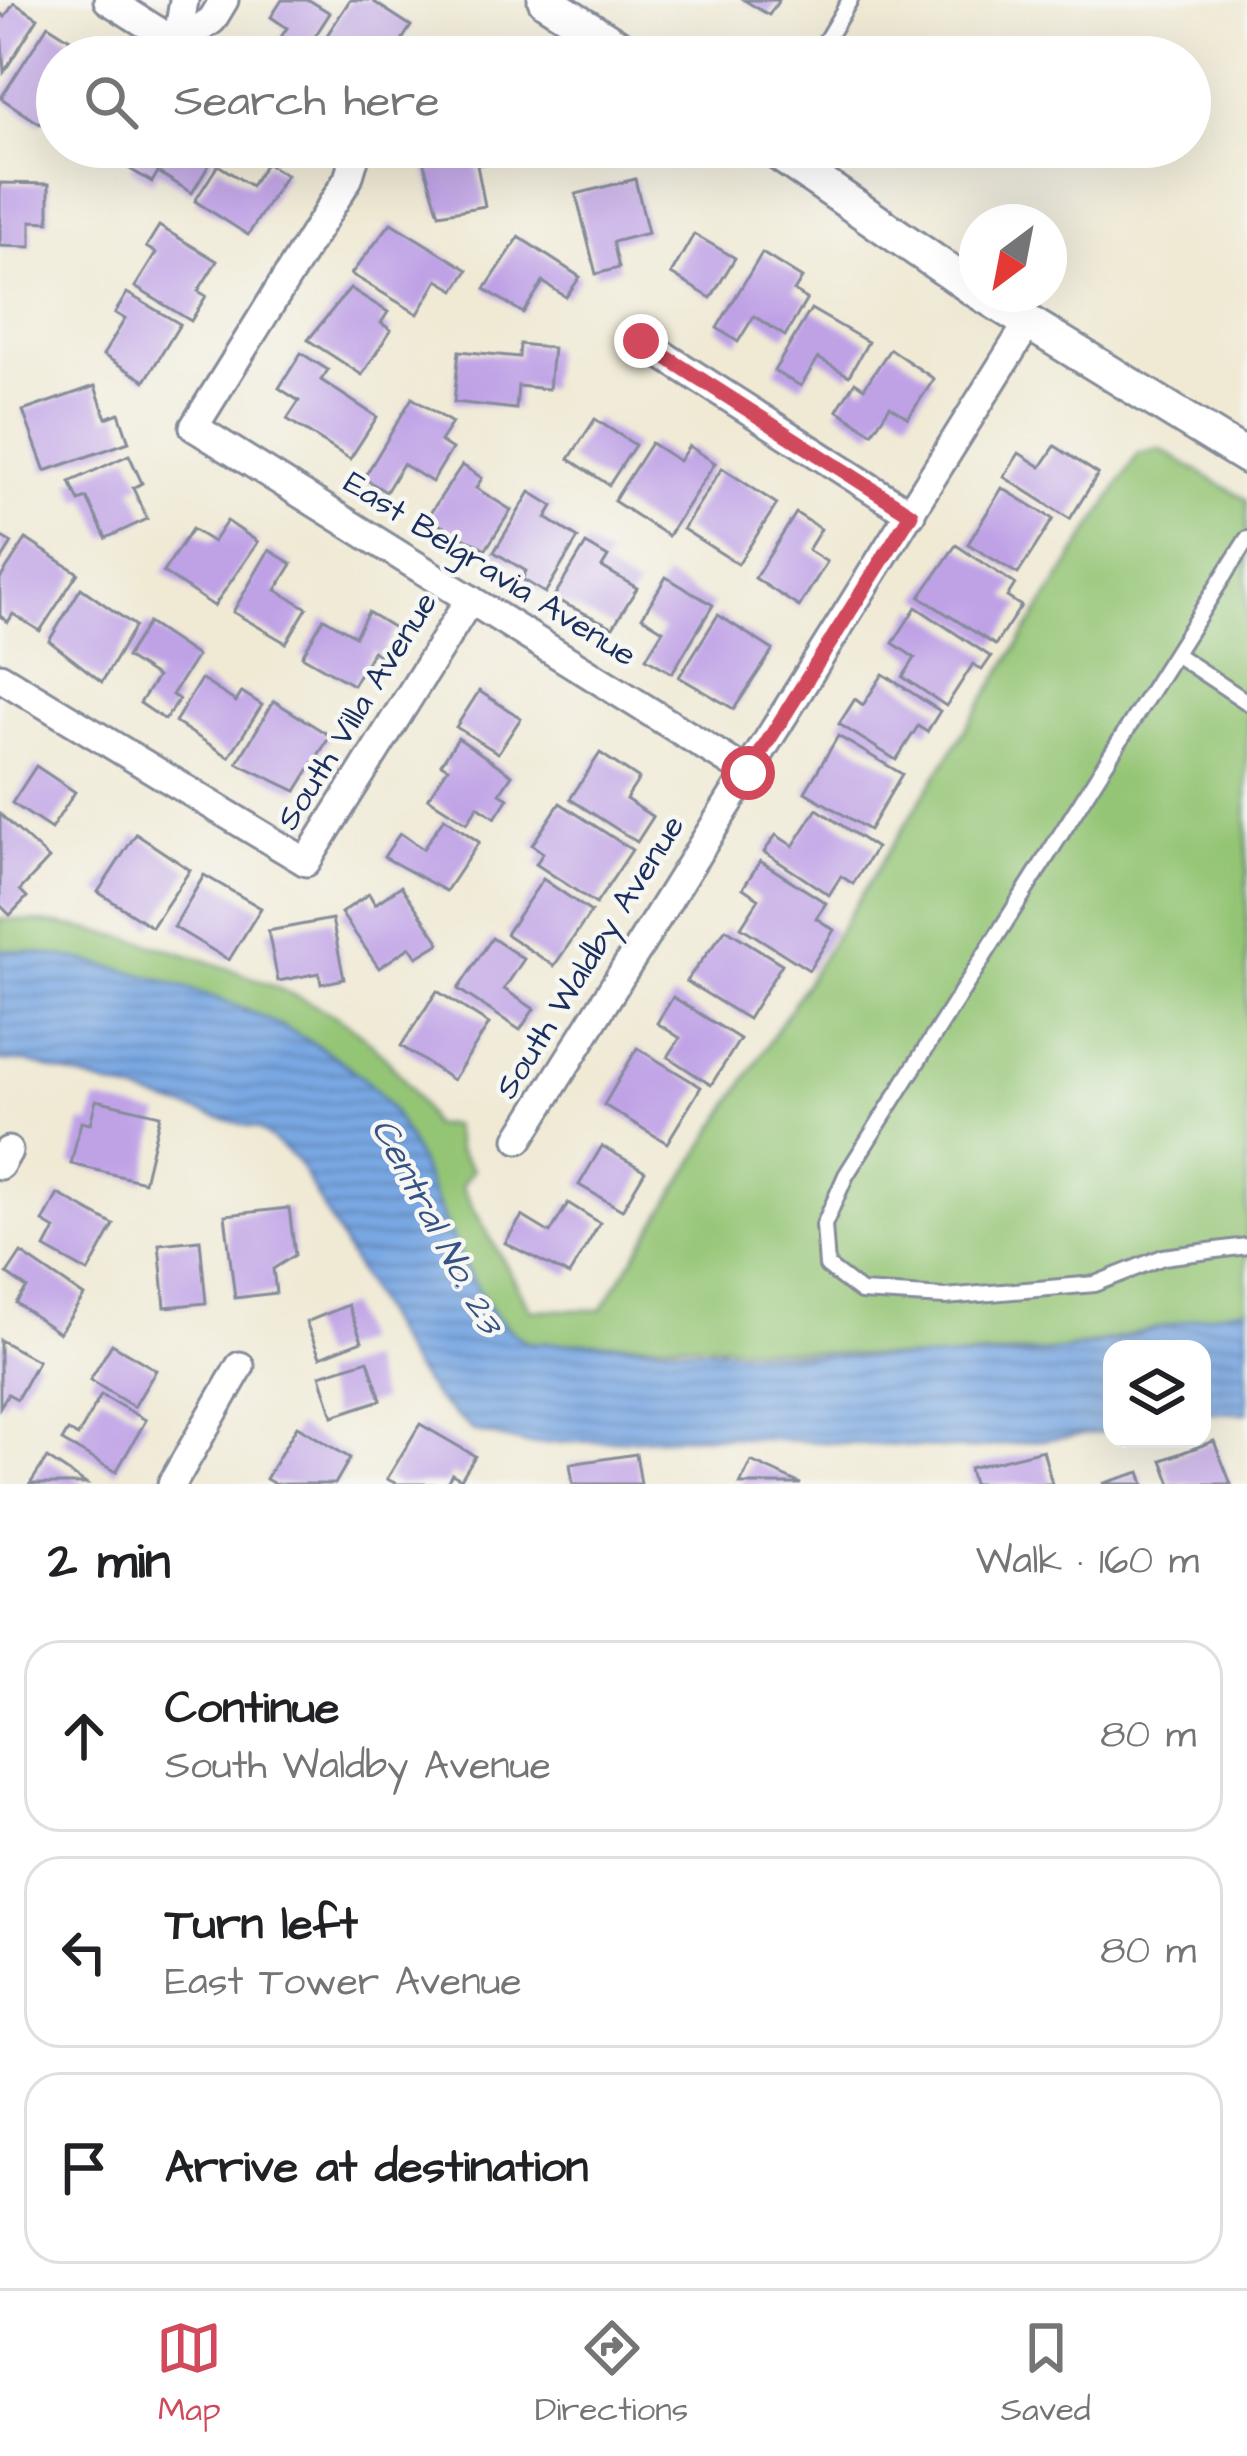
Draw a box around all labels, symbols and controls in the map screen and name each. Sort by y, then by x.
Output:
search box [36,36,1211,168]
icon: search [78,69,144,135]
text: Search here [174,71,440,133]
north arrow [959,204,1067,312]
route end [614,314,668,368]
street label: East Belgravia Avenue [334,460,645,680]
street label: South Villa Avenue [265,583,449,839]
route start [721,746,775,800]
street label: South Waldby Avenue [484,806,697,1108]
water label: Central No. 23 [358,1109,516,1346]
map controls [1103,1340,1211,1448]
button: layers [1103,1340,1211,1448]
text: 2 min [48,1527,171,1598]
text: Walk · 160 m [976,1535,1199,1589]
text: Continue [165,1678,339,1740]
icon: ahead [51,1703,117,1769]
text: 80 m [1100,1709,1196,1763]
text: South Waldby Avenue [165,1740,551,1794]
text: Turn left [165,1894,358,1956]
icon: left [51,1919,117,1985]
text: 80 m [1100,1925,1196,1979]
text: East Tower Avenue [165,1956,522,2010]
icon: arrive [51,2135,117,2201]
text: Arrive at destination [165,2137,588,2199]
tab: Map [156,2315,222,2433]
tab: Directions [535,2315,688,2433]
tab: Saved [1001,2315,1091,2433]

